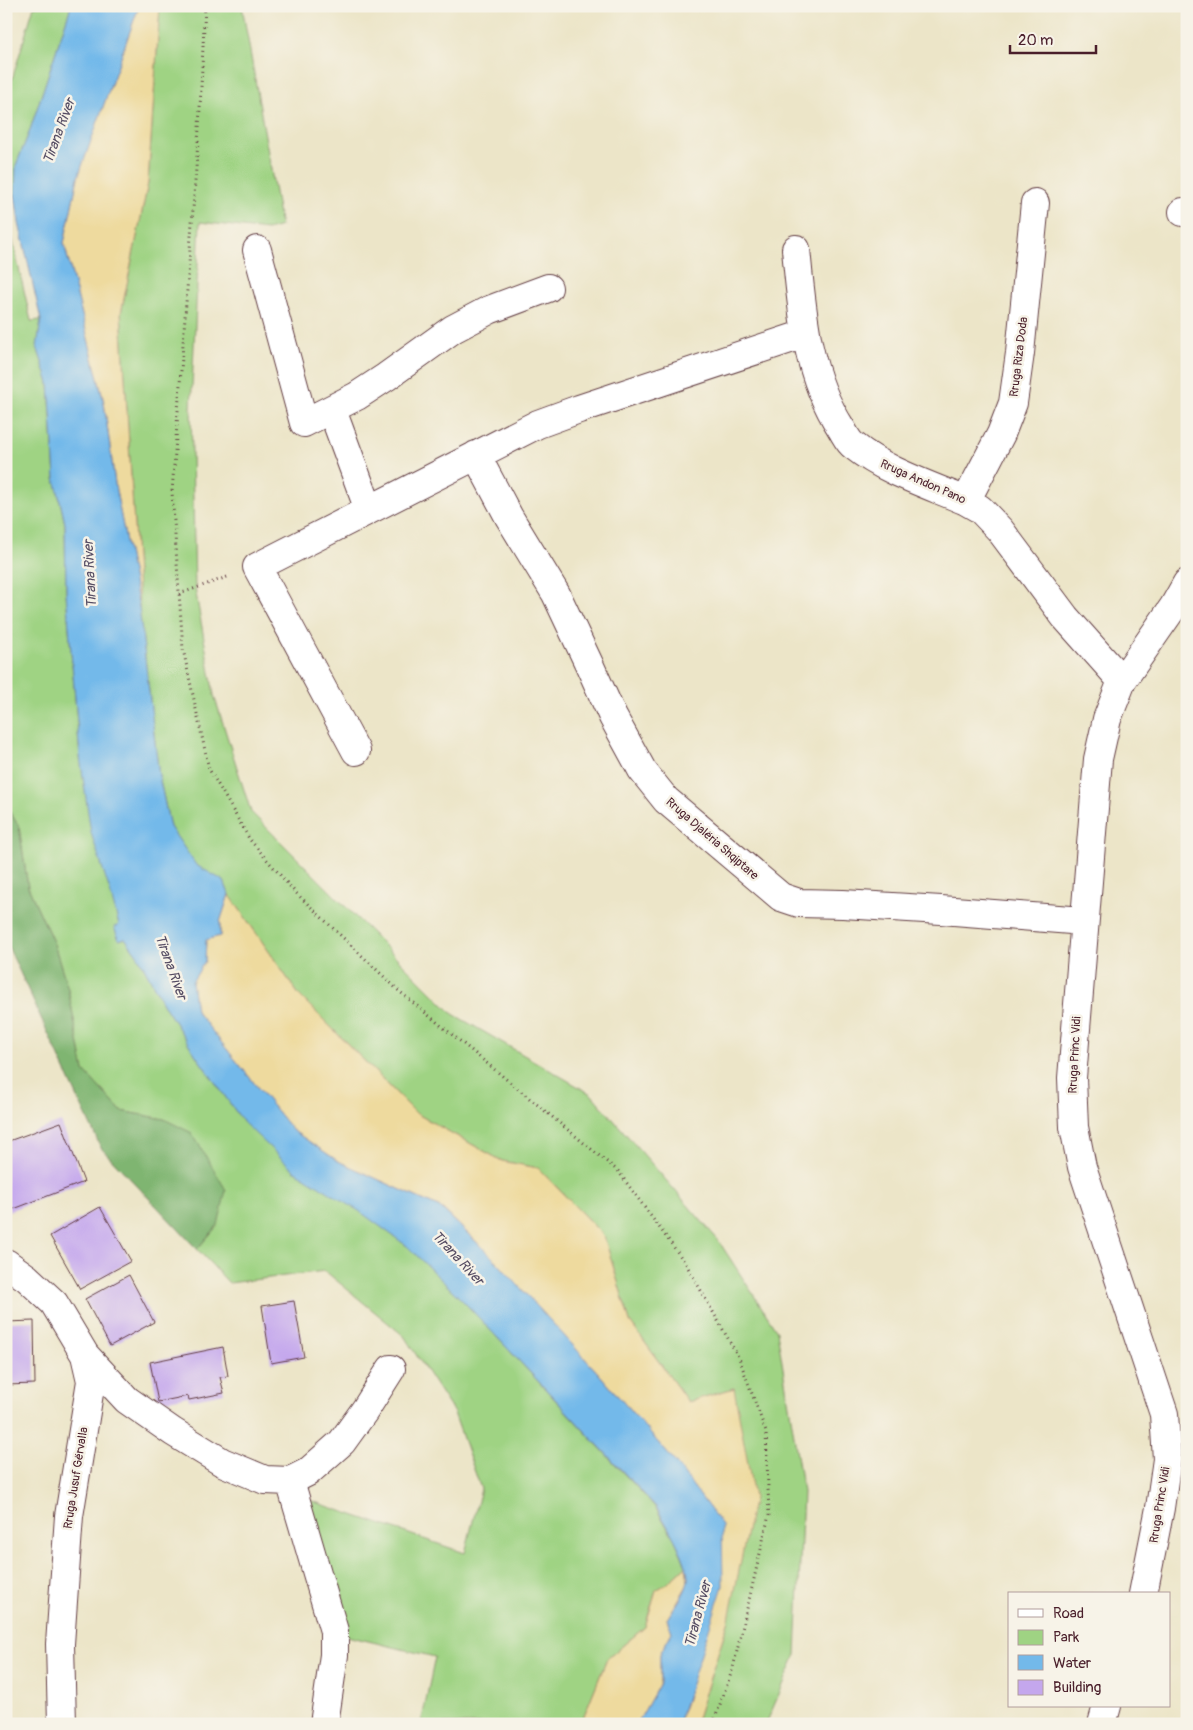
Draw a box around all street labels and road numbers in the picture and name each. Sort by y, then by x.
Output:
street label: Rruga Riza Doda [1007,316,1031,398]
street label: Rruga Andon Pano [878,456,969,508]
street label: Rruga Djalëria Shqiptare [663,795,761,883]
street label: Rruga Princ Vidi [1065,1016,1085,1094]
street label: Rruga Jusuf Gërvalla [61,1426,92,1530]
street label: Rruga Princ Vidi [1147,1466,1173,1544]

